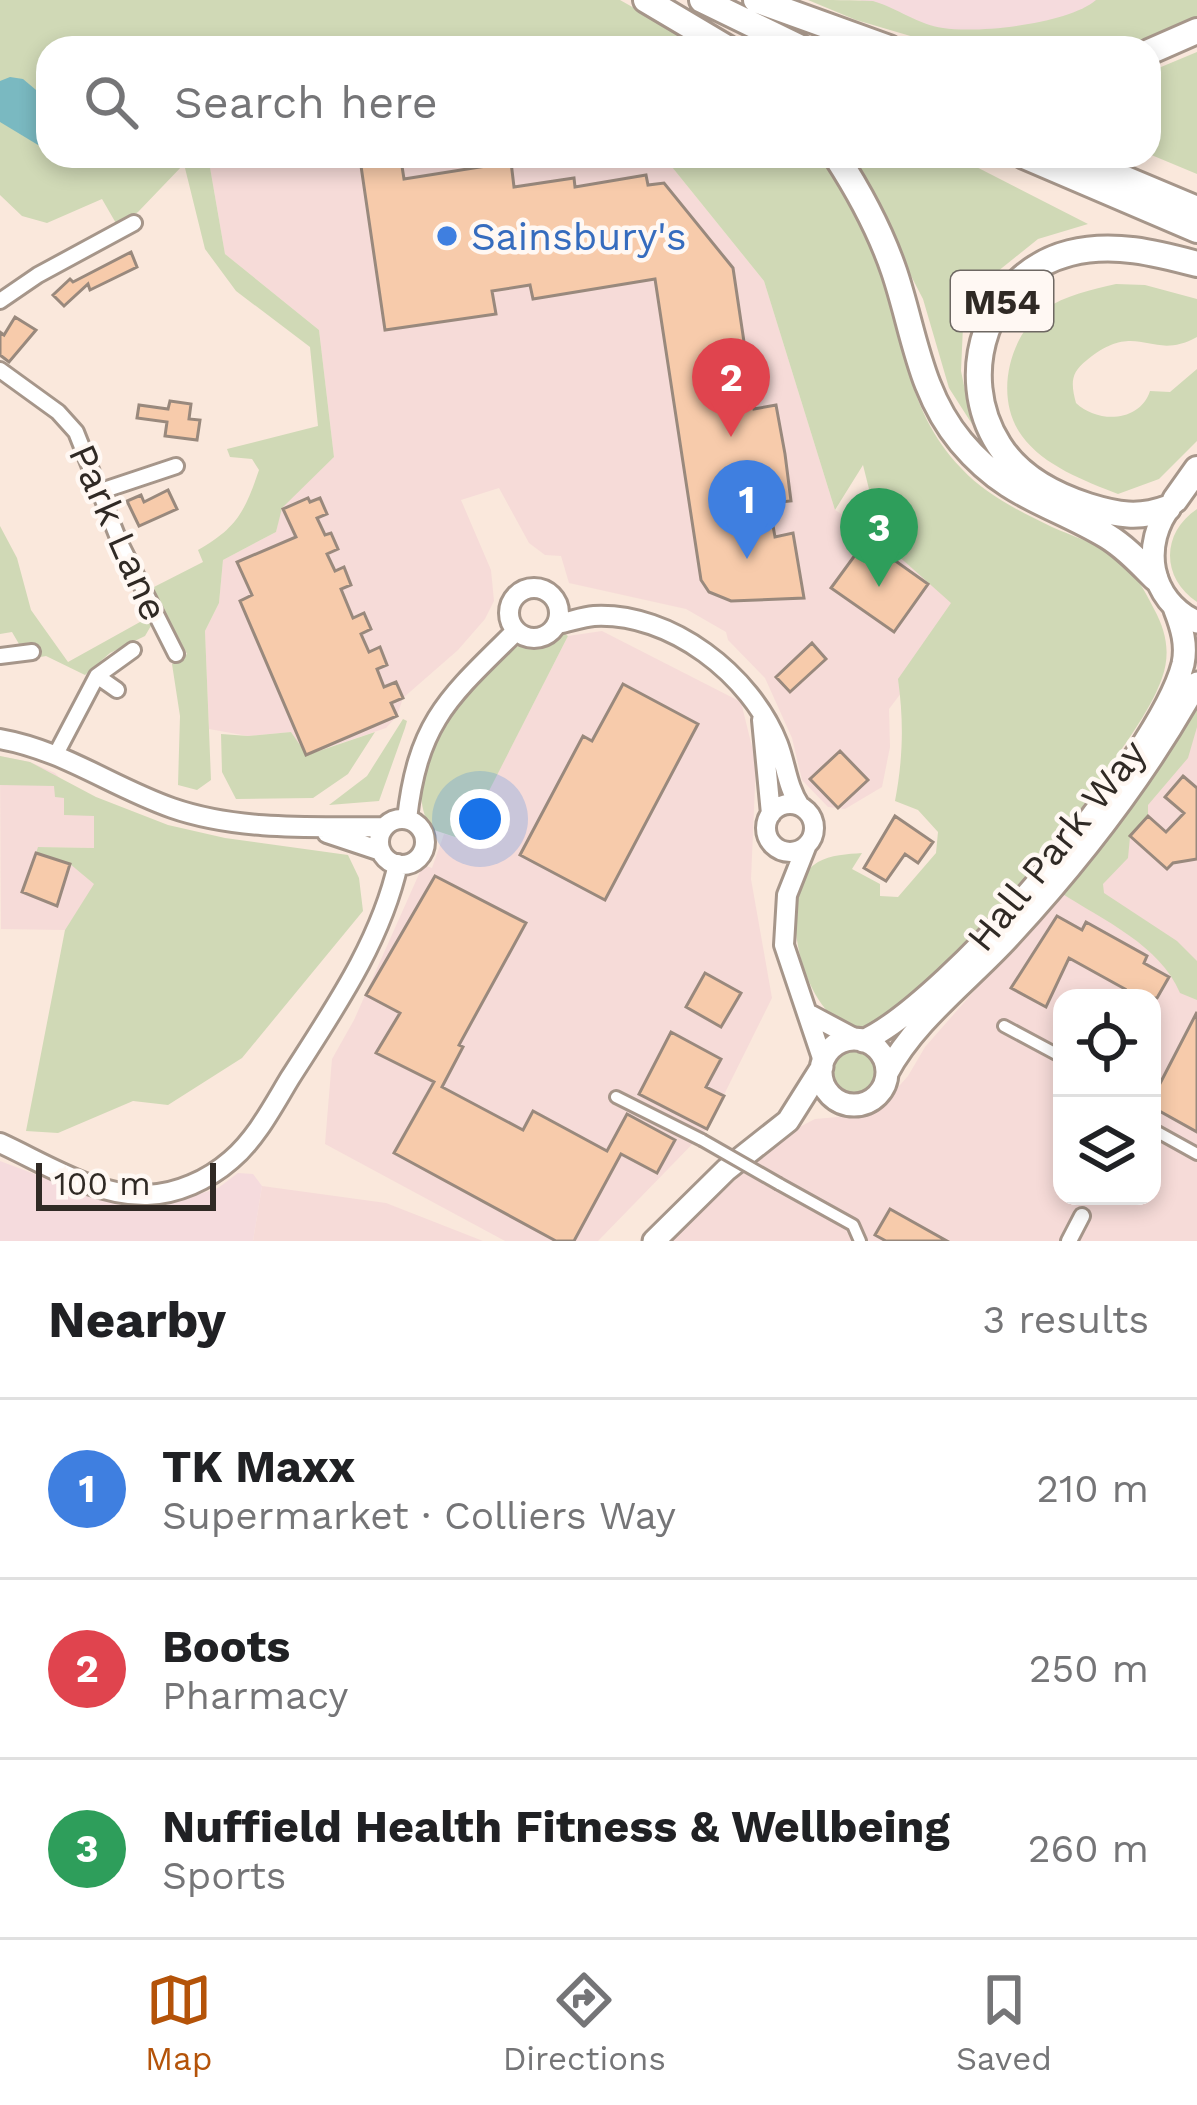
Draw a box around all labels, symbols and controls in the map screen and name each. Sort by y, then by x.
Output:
search box [36,36,1161,168]
icon: search [78,69,144,135]
text: Search here [174,76,438,129]
place label: Sainsbury's [471,214,686,259]
marker: Sainsbury's [434,223,460,249]
road number: M54 [951,271,1053,331]
pin: 2 [692,338,770,437]
street label: Park Lane [60,437,177,627]
pin: 1 [708,460,786,559]
pin: 3 [840,488,918,587]
street label: Hall Park Way [958,731,1155,960]
your location [450,789,510,849]
map controls [1053,989,1161,1205]
button: locate [1053,989,1161,1097]
button: layers [1053,1097,1161,1205]
scale bar [36,1157,216,1210]
text: 100 m [54,1164,151,1203]
text: Nearby [48,1290,226,1349]
text: 3 results [983,1297,1149,1342]
text: TK Maxx [162,1440,355,1493]
text: 1 [79,1466,95,1511]
text: 210 m [1036,1466,1149,1511]
text: Supermarket · Colliers Way [162,1493,676,1538]
text: Boots [162,1620,290,1673]
text: 2 [75,1646,99,1691]
text: 250 m [1029,1646,1149,1691]
text: Pharmacy [162,1673,348,1718]
text: Nuffield Health Fitness & Wellbeing [162,1800,950,1853]
text: 3 [75,1826,99,1871]
text: 260 m [1028,1826,1149,1871]
text: Sports [162,1853,286,1898]
tab: Map [145,1967,212,2078]
tab: Directions [503,1967,666,2078]
tab: Saved [956,1967,1052,2078]

